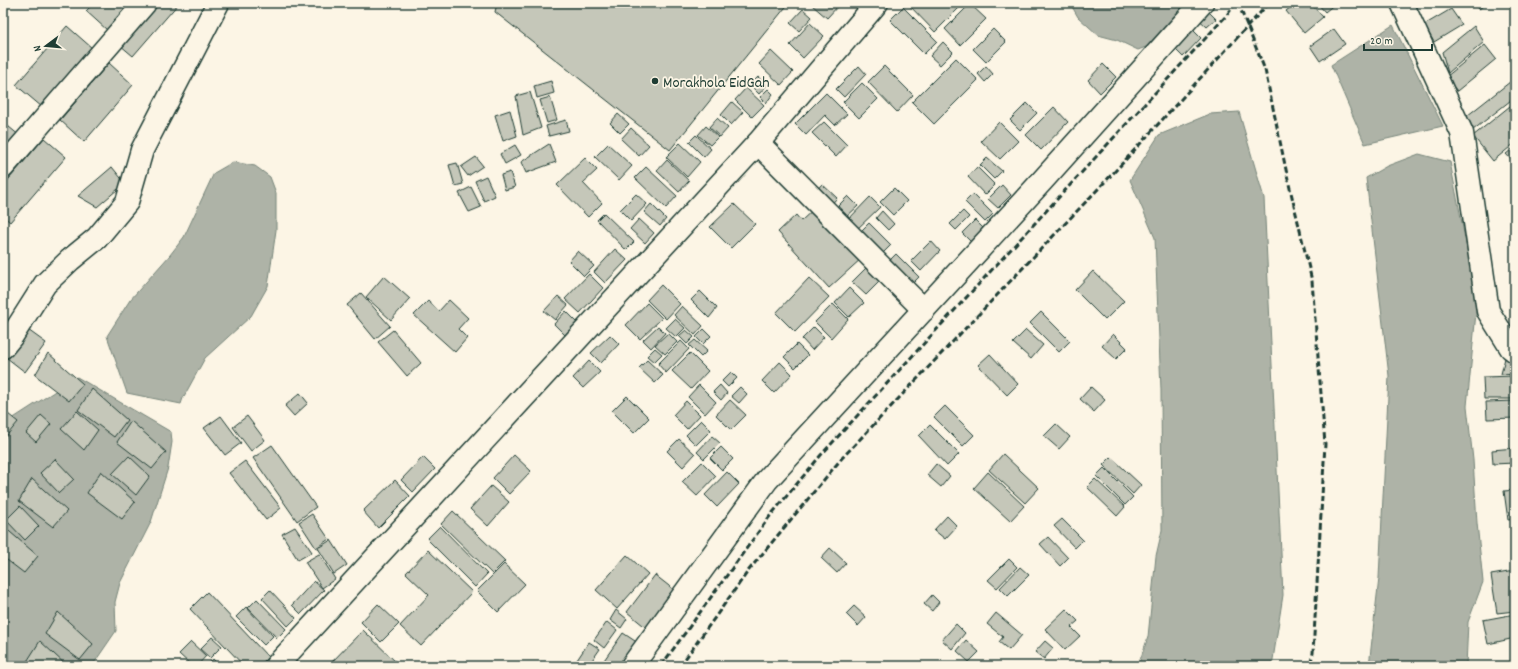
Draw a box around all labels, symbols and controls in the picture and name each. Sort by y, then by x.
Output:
north arrow [26,26,66,66]
scale bar [1364,26,1432,52]
text: 20 m [1370,33,1393,50]
text: N [30,43,47,53]
place label: Morakhola EidGah [663,72,770,95]
marker: Morakhola EidGah [650,76,660,86]

